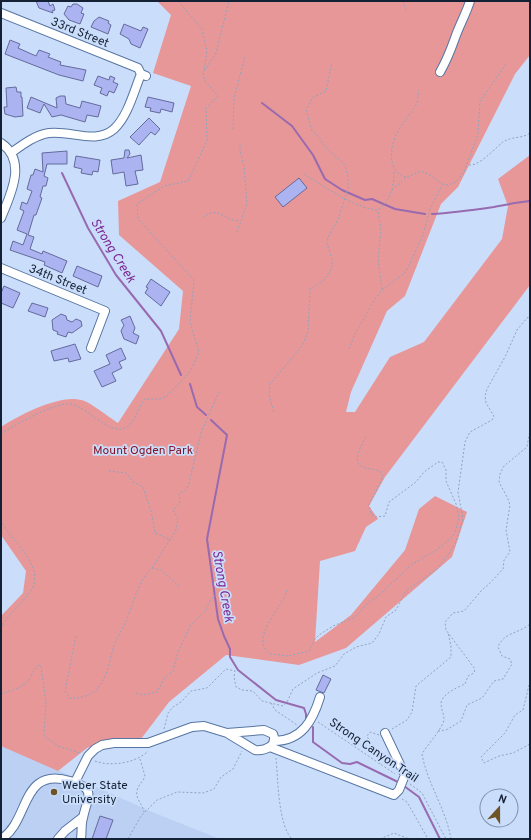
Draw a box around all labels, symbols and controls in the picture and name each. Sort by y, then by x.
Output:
street label: 33rd Street [48,14,111,52]
water label: Strong Creek [86,216,139,286]
street label: 34th Street [26,261,89,299]
park label: Mount Ogden Park [93,443,193,459]
water label: Strong Creek [208,549,236,624]
street label: Strong Canyon Trail [326,715,421,787]
place label: Weber State University [62,778,128,808]
marker: Weber State University [49,787,59,797]
north arrow [479,788,519,828]
text: N [496,792,508,808]

